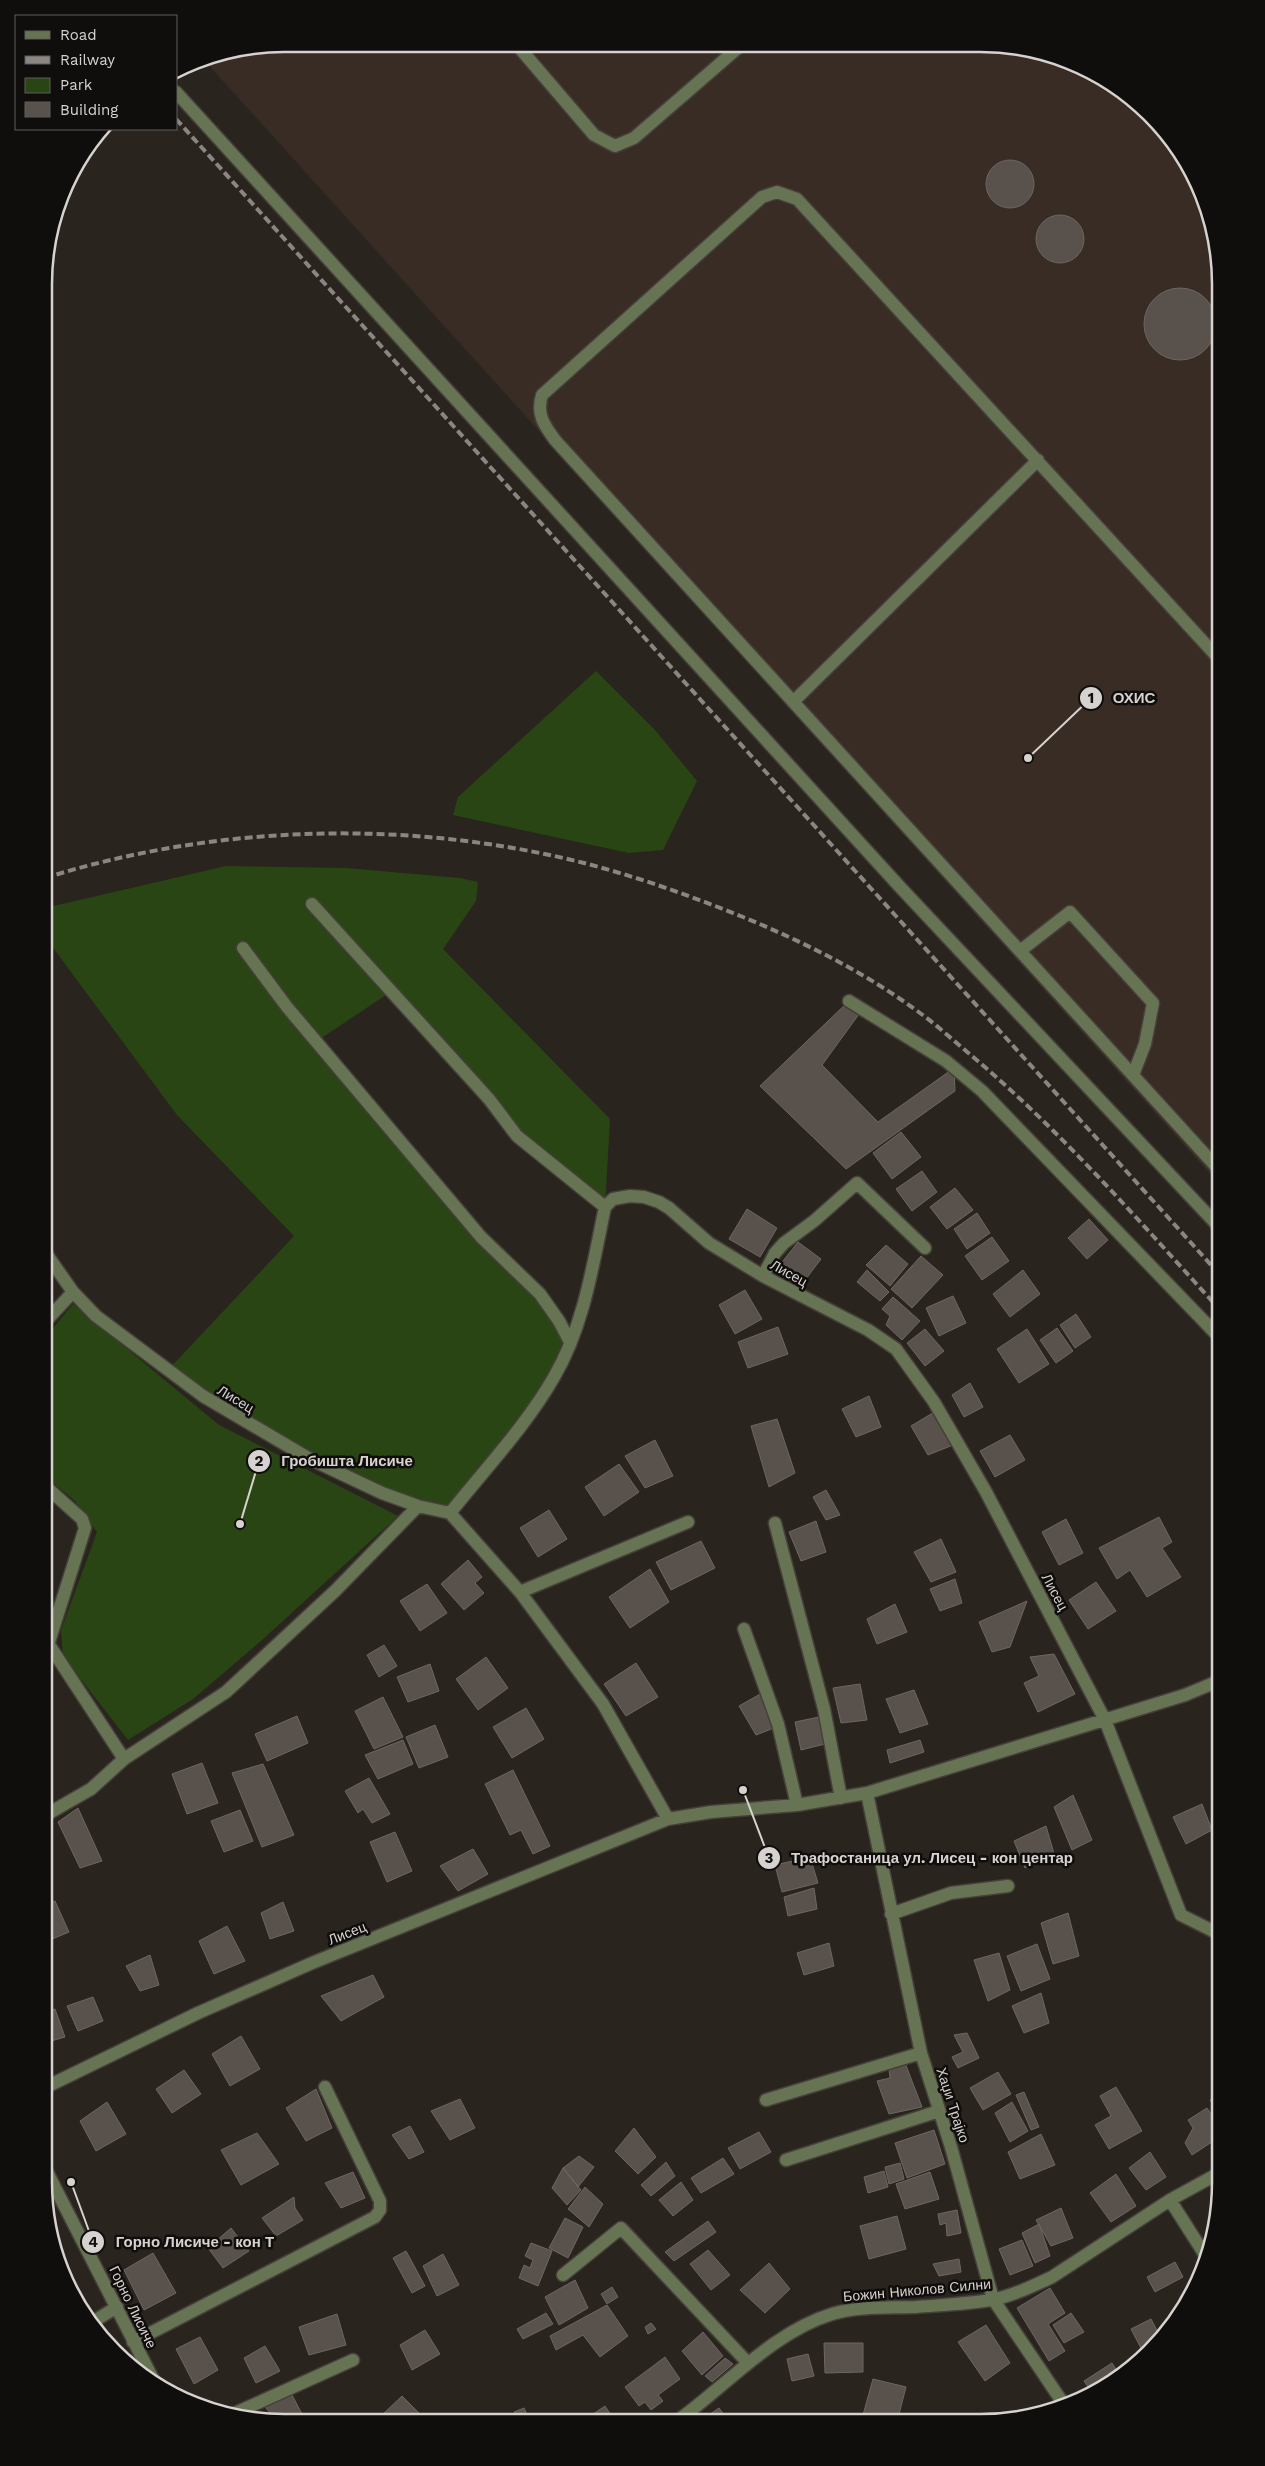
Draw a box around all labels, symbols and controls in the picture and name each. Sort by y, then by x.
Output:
legend [15,15,178,130]
text: Road [60,26,97,44]
text: Railway [60,51,115,69]
text: Park [60,76,93,94]
text: Building [60,101,118,119]
callout: ОХИС [1078,683,1166,713]
text: 1 [1088,689,1094,707]
text: ОХИС [1113,689,1156,707]
street label: Лисец [768,1256,810,1290]
street label: Лисец [215,1382,257,1416]
callout: Гробишта Лисиче [246,1446,423,1476]
text: 2 [255,1452,264,1470]
text: Гробишта Лисиче [281,1452,413,1470]
street label: Лисец [1039,1571,1071,1613]
callout: Трафостаница ул. Лисец - кон центар [756,1843,1083,1873]
text: 3 [765,1849,774,1867]
text: Трафостаница ул. Лисец - кон центар [791,1849,1073,1867]
street label: Лисец [326,1918,368,1948]
street label: Хаџи Трајко [933,2065,973,2145]
callout: Горно Лисиче - кон Т [81,2227,284,2257]
text: 4 [88,2233,98,2251]
text: Горно Лисиче - кон Т [116,2233,274,2251]
street label: Горно Лисиче [106,2263,160,2351]
street label: Божин Николов Силни [842,2276,992,2304]

